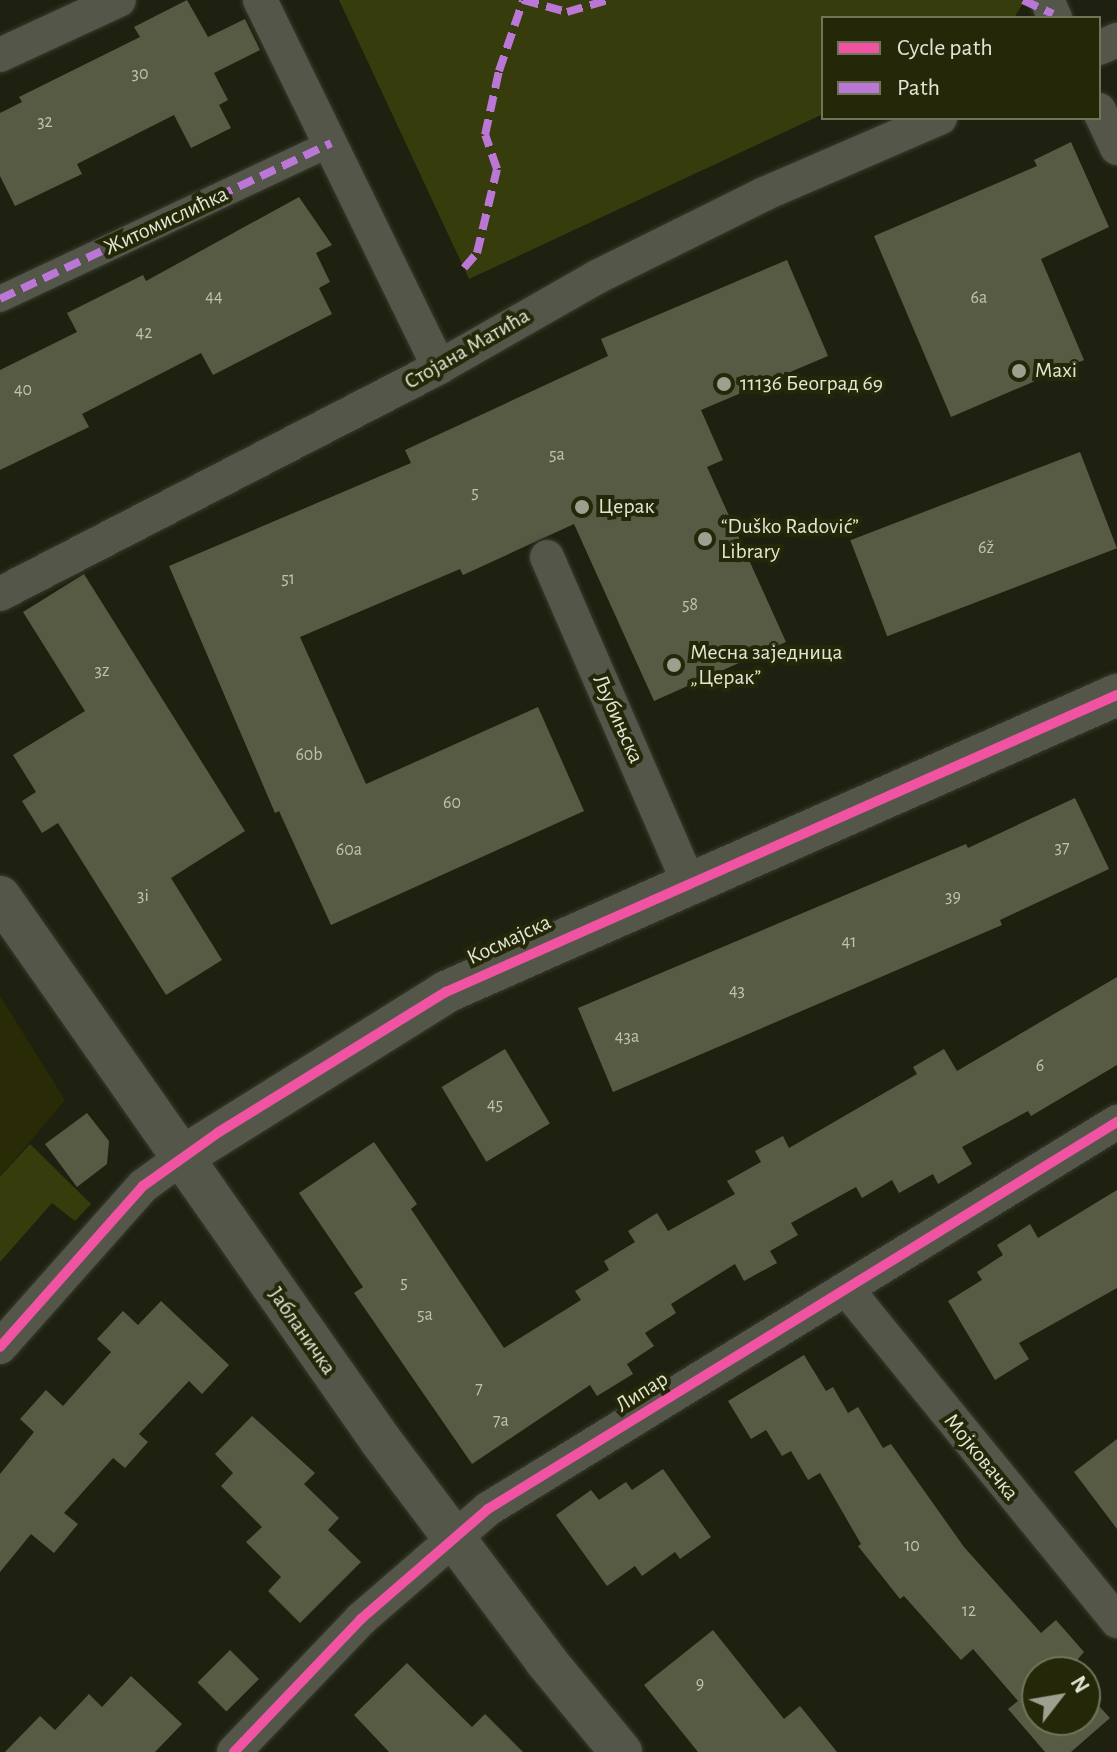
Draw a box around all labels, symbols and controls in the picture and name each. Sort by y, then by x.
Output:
legend [821,16,1101,120]
text: Cycle path [897,36,993,60]
house number: 30 [132,63,148,85]
text: Path [897,76,940,100]
house number: 32 [37,111,53,133]
street label: Житомислићка [100,181,232,261]
house number: 44 [205,286,223,308]
house number: 6a [971,287,987,309]
street label: Стојана Матића [400,303,534,395]
house number: 42 [136,322,152,344]
place label: Maxi [1035,358,1077,384]
marker: Maxi [1010,362,1028,380]
place label: 11136 Београд 69 [740,371,883,397]
marker: 11136 Београд 69 [715,375,733,393]
house number: 40 [14,379,32,401]
house number: 5a [549,444,565,466]
house number: 5 [471,482,479,504]
place label: Церак [598,494,655,520]
marker: Церак [573,498,591,516]
place label: “Duško Radović” Library [721,513,859,564]
marker: “Duško Radović” Library [696,530,714,548]
house number: 6ž [978,537,994,559]
house number: 51 [281,568,295,590]
house number: 58 [682,594,698,616]
place label: Месна заједница „Церак” [690,639,843,690]
marker: Месна заједница „Церак” [665,656,683,674]
house number: 3z [95,660,109,682]
street label: Љубињска [587,670,649,768]
house number: 60b [295,744,323,766]
house number: 60 [443,792,461,814]
house number: 37 [1055,837,1069,859]
house number: 60a [336,839,362,861]
house number: 3i [137,885,149,907]
house number: 39 [945,886,961,908]
street label: Космајска [463,909,555,971]
house number: 41 [842,931,856,953]
house number: 43 [729,980,745,1002]
house number: 43a [615,1026,639,1048]
house number: 6 [1036,1055,1044,1077]
house number: 45 [487,1094,503,1116]
house number: 5 [400,1272,408,1294]
street label: Јабланичка [262,1282,342,1380]
house number: 5a [417,1304,433,1326]
street label: Липар [611,1366,673,1418]
house number: 7 [475,1378,483,1400]
street label: Мојковачка [938,1408,1024,1506]
house number: 7a [493,1410,509,1432]
house number: 10 [904,1535,920,1557]
house number: 12 [962,1600,976,1622]
north arrow [1021,1656,1101,1736]
text: N [1066,1672,1093,1697]
house number: 9 [696,1673,704,1695]

